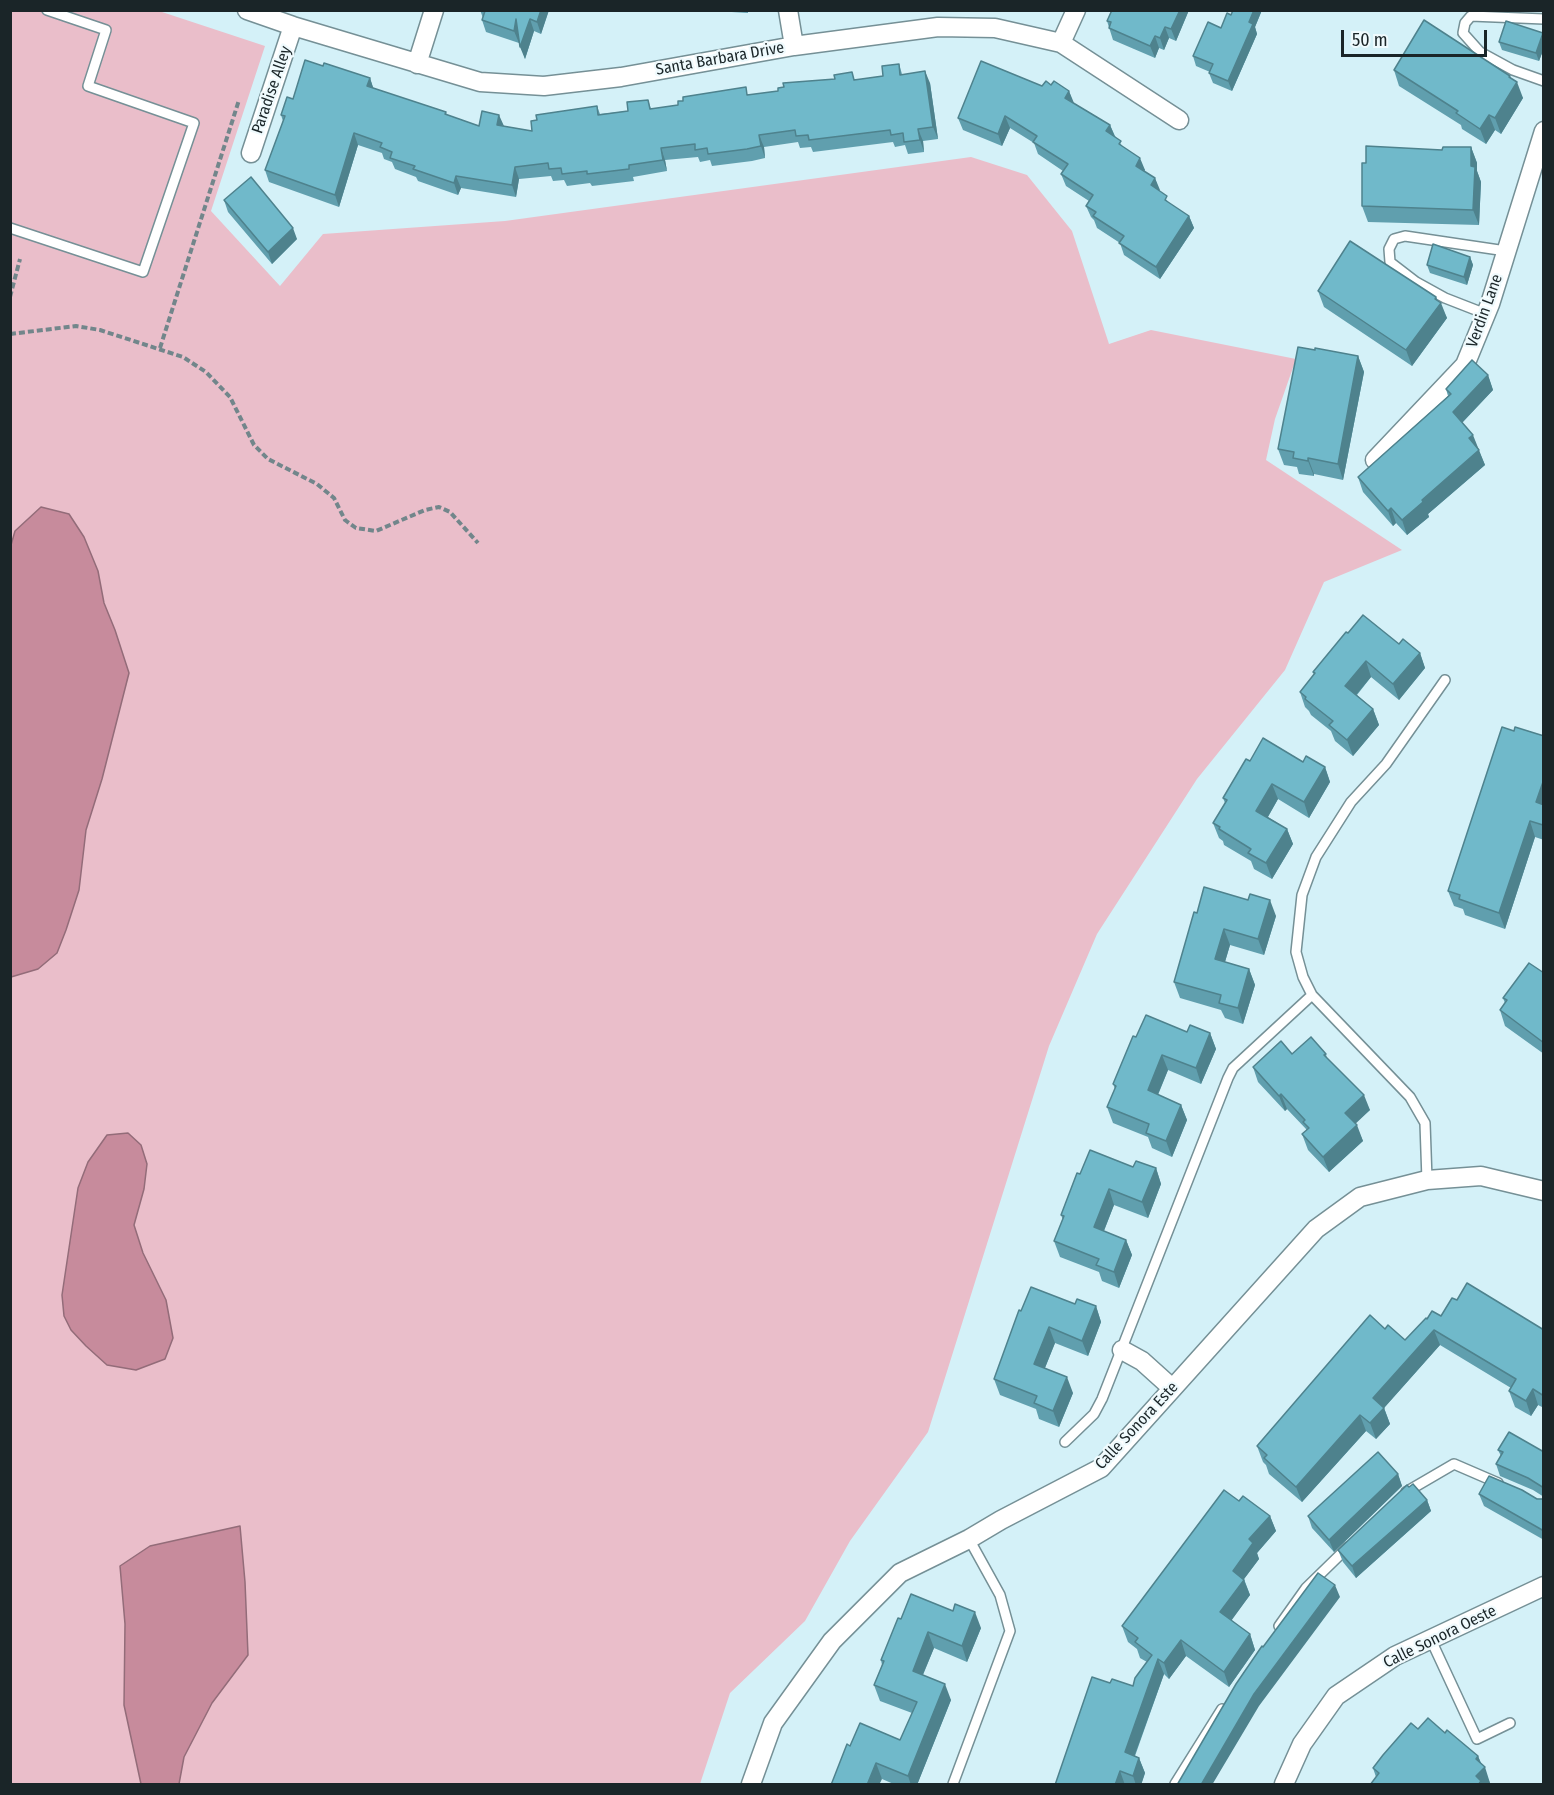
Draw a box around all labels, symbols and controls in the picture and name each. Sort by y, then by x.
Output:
scale bar [1344,18,1490,56]
text: 50 m [1352,29,1388,51]
street label: Santa Barbara Drive [654,38,786,80]
street label: Paradise Alley [248,44,296,136]
street label: Verdin Lane [1463,272,1507,350]
street label: Calle Sonora Este [1092,1378,1182,1474]
street label: Calle Sonora Oeste [1380,1601,1500,1673]

